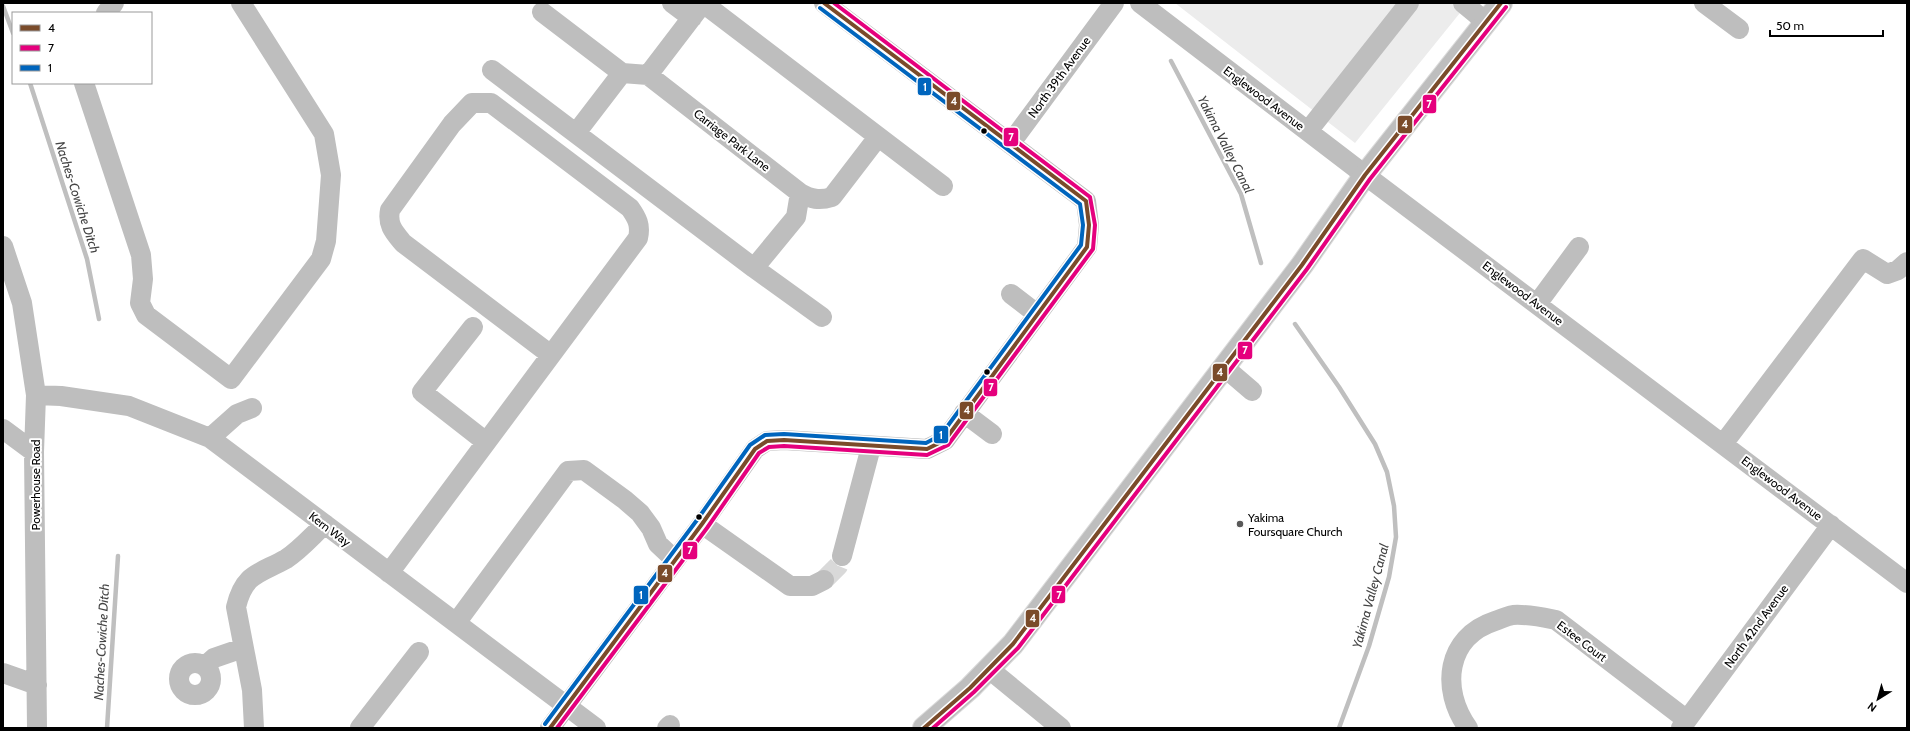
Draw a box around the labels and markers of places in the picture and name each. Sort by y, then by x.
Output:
unlabelled marker [979,126,989,136]
unlabelled marker [982,367,992,377]
place label: Yakima Foursquare Church [1247,510,1342,539]
unlabelled marker [694,512,704,522]
marker: Yakima Foursquare Church [1235,519,1245,529]

